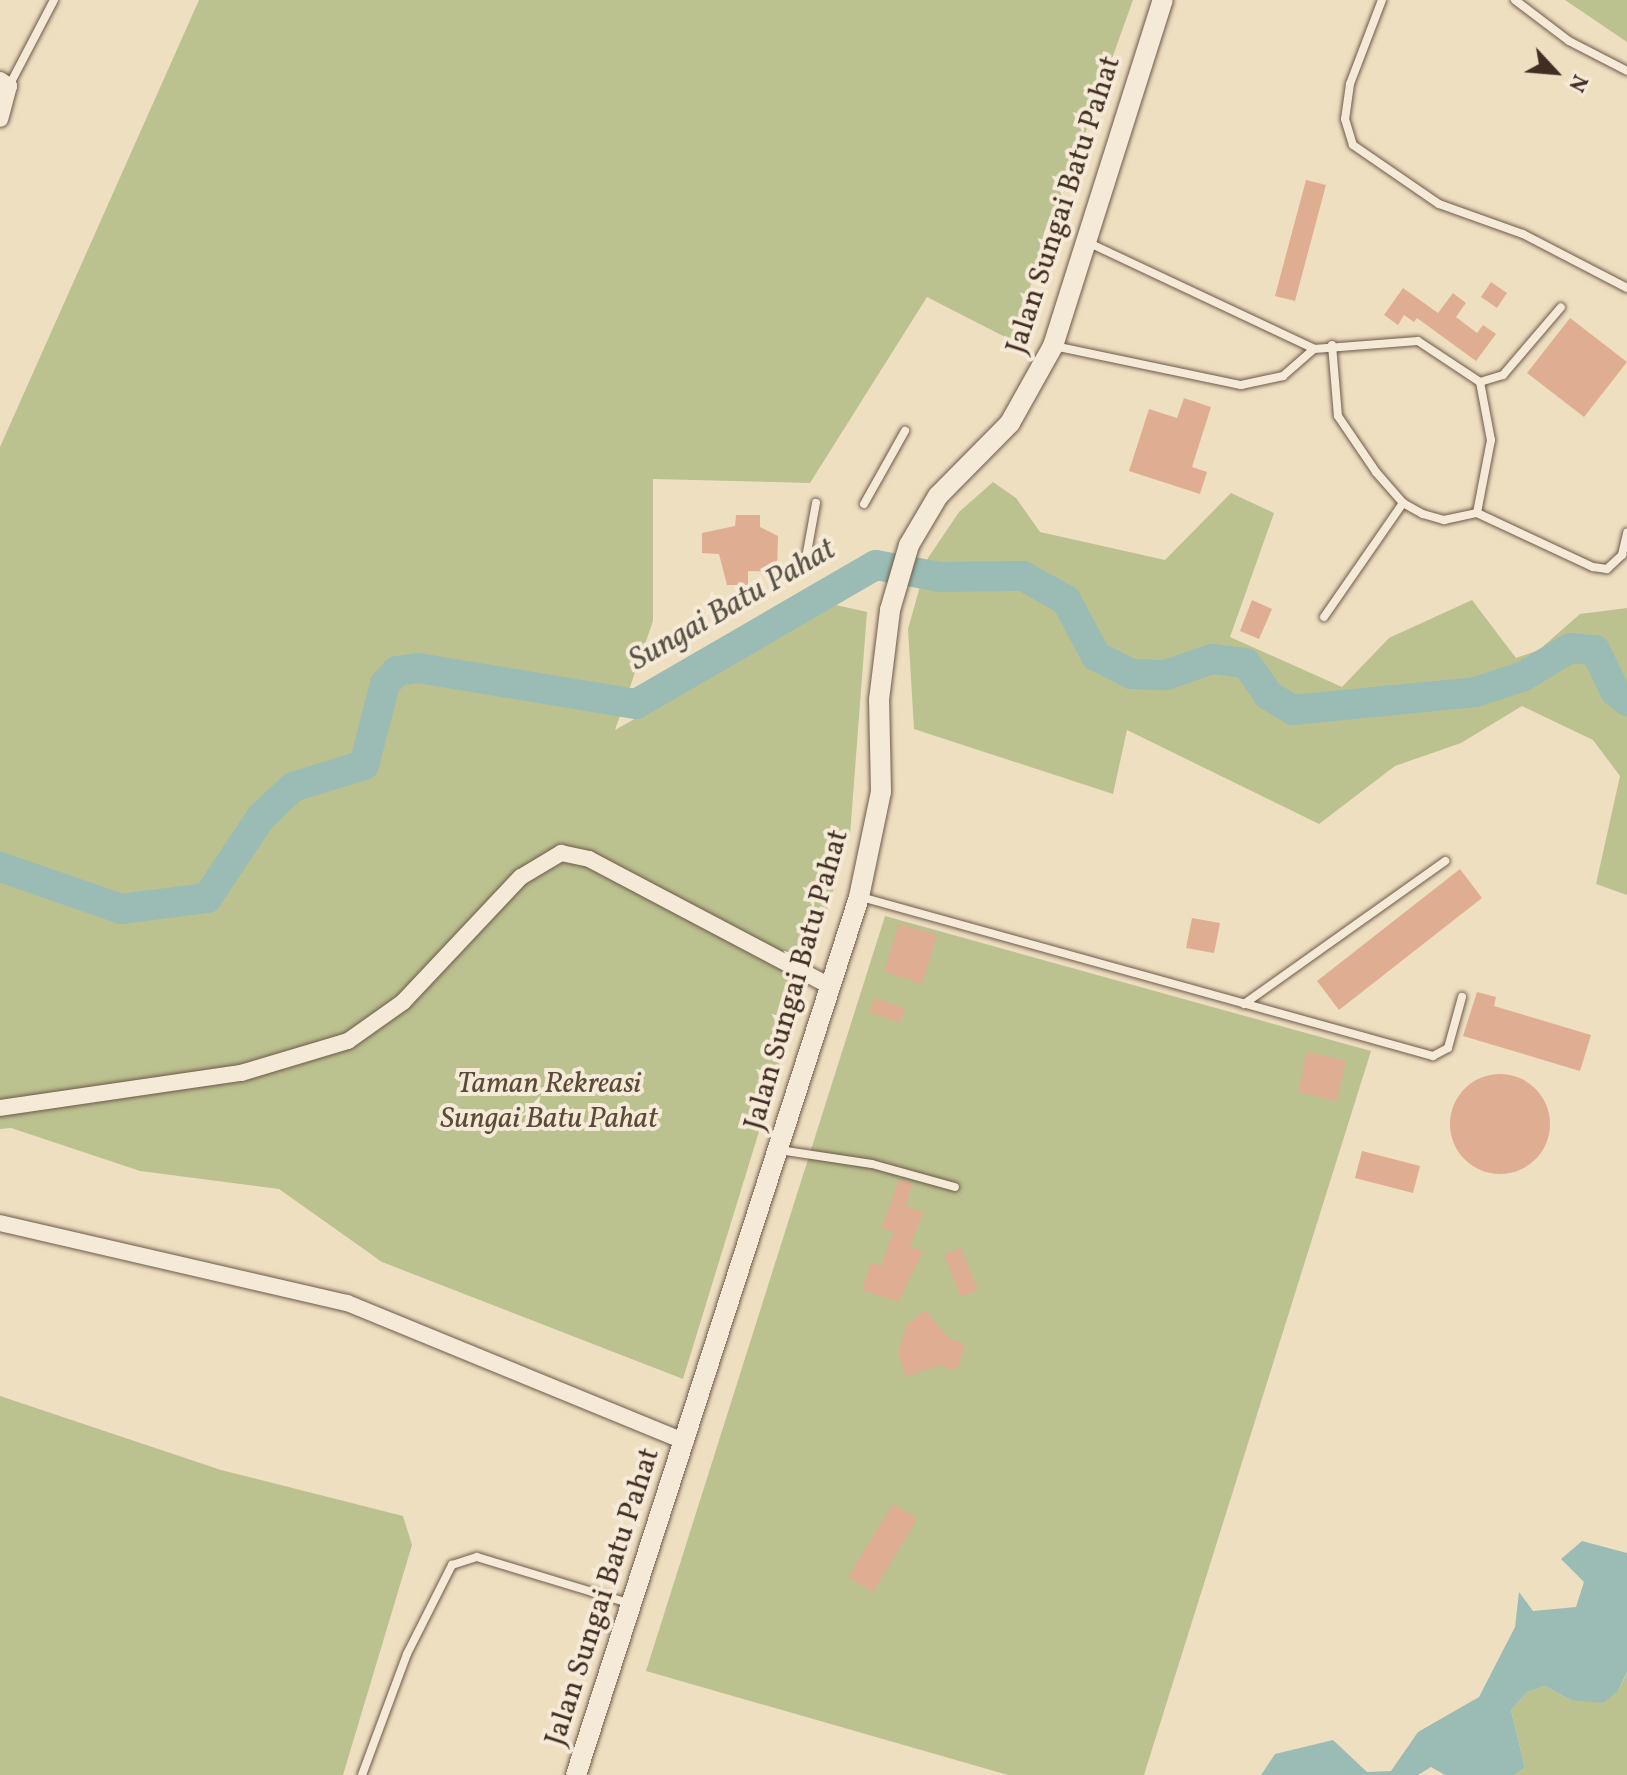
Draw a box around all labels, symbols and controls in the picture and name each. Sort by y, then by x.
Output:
north arrow [1515,32,1595,112]
street label: Jalan Sungai Batu Pahat [999,51,1129,359]
text: N [1560,69,1594,97]
water label: Sungai Batu Pahat [623,531,843,681]
street label: Jalan Sungai Batu Pahat [737,825,857,1135]
park label: Taman Rekreasi Sungai Batu Pahat [440,1066,658,1136]
street label: Jalan Sungai Batu Pahat [538,1443,668,1751]

